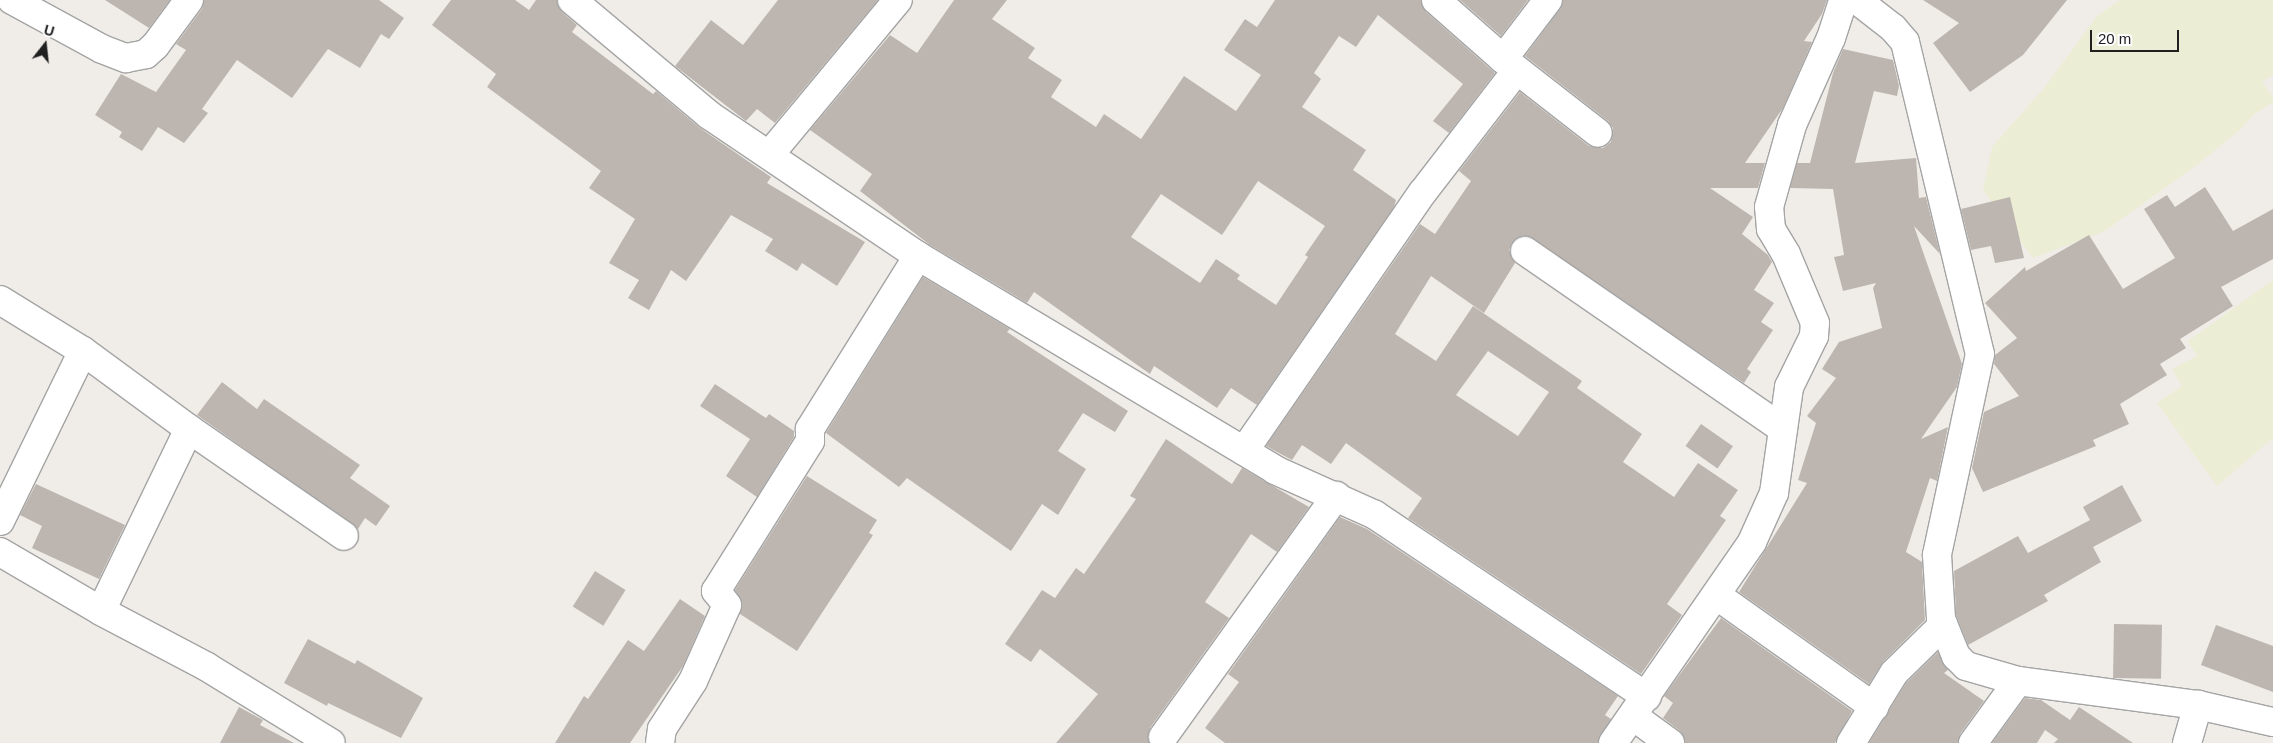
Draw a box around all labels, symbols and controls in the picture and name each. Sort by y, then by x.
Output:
north arrow [20,20,70,70]
scale bar [2093,20,2182,52]
text: U [42,21,56,40]
text: 20 m [2098,30,2131,47]

